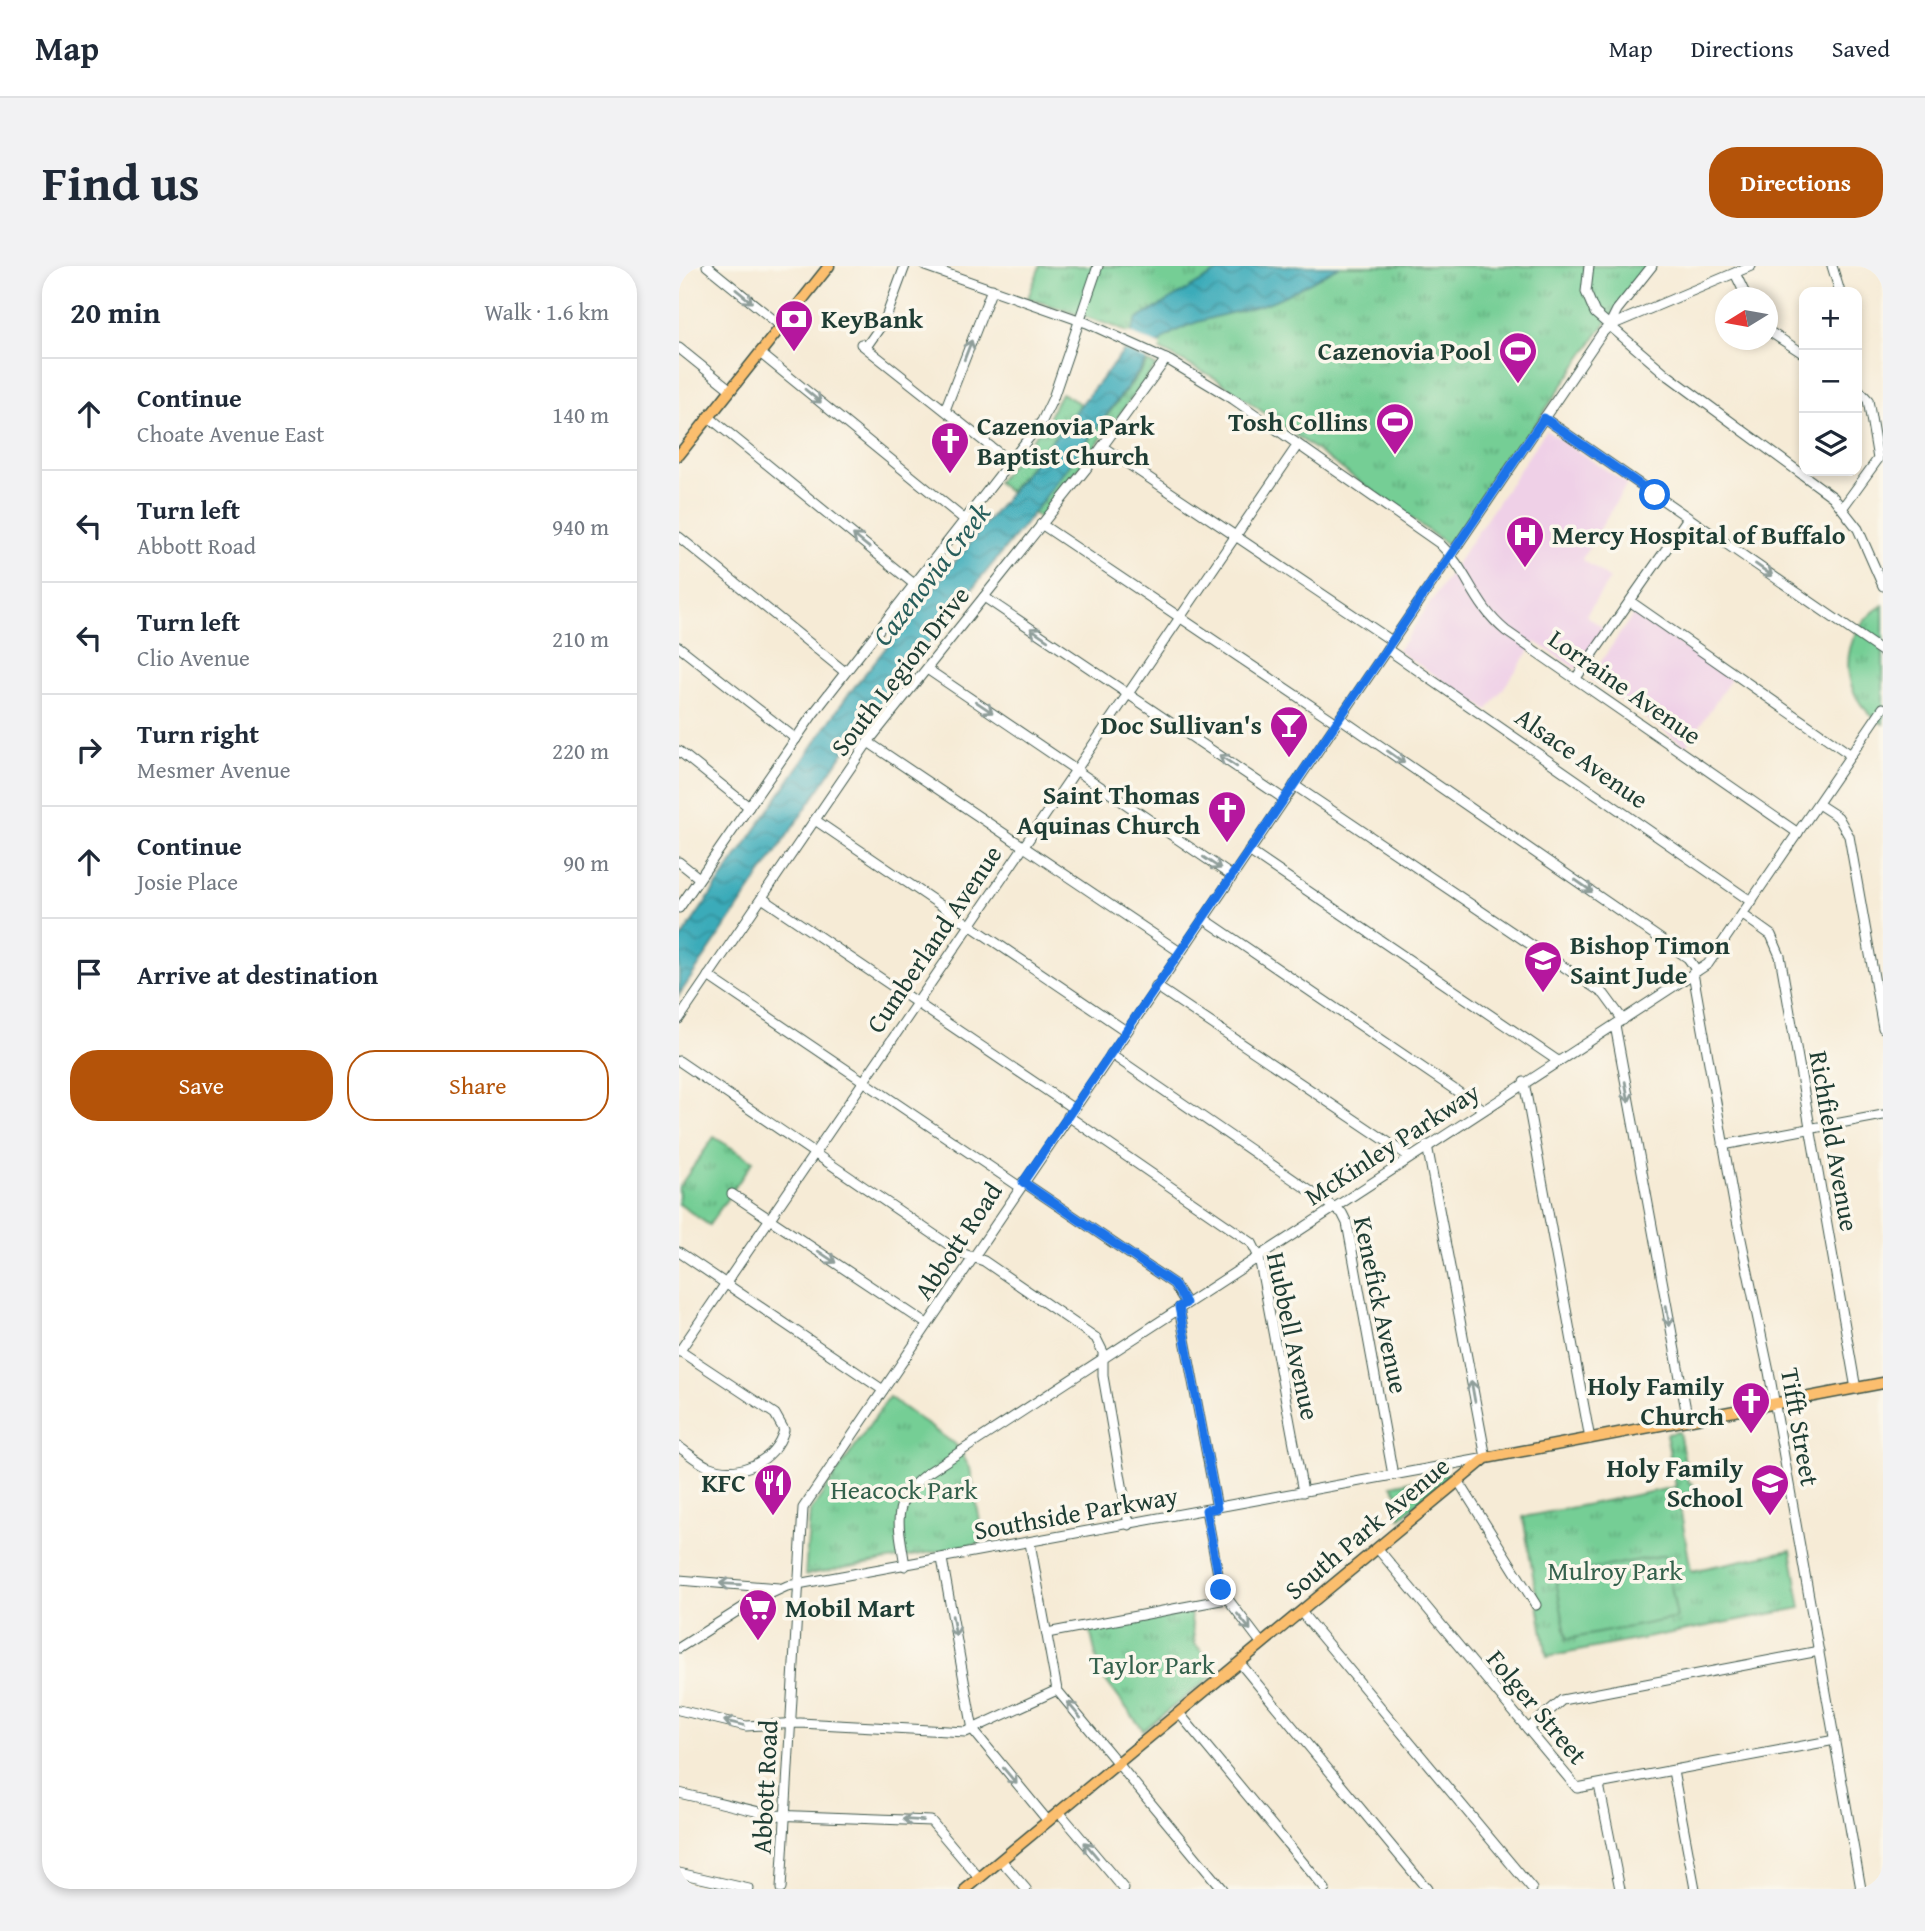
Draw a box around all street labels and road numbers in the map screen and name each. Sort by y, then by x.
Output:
street label: South Legion Drive [821,577,979,764]
street label: Lorraine Avenue [1541,619,1710,754]
street label: Alsace Avenue [1508,697,1657,818]
street label: Cumberland Avenue [856,837,1011,1041]
street label: Richfield Avenue [1799,1048,1870,1234]
street label: McKinley Parkway [1296,1072,1487,1215]
street label: Abbott Road [904,1174,1011,1307]
street label: Kenefick Avenue [1344,1213,1419,1397]
street label: Hubbell Avenue [1257,1248,1330,1423]
street label: Tifft Street [1771,1365,1830,1489]
street label: South Park Avenue [1275,1447,1458,1609]
street label: Southside Parkway [971,1475,1181,1550]
street label: Folger Street [1478,1641,1597,1773]
street label: Abbott Road [742,1719,787,1855]

